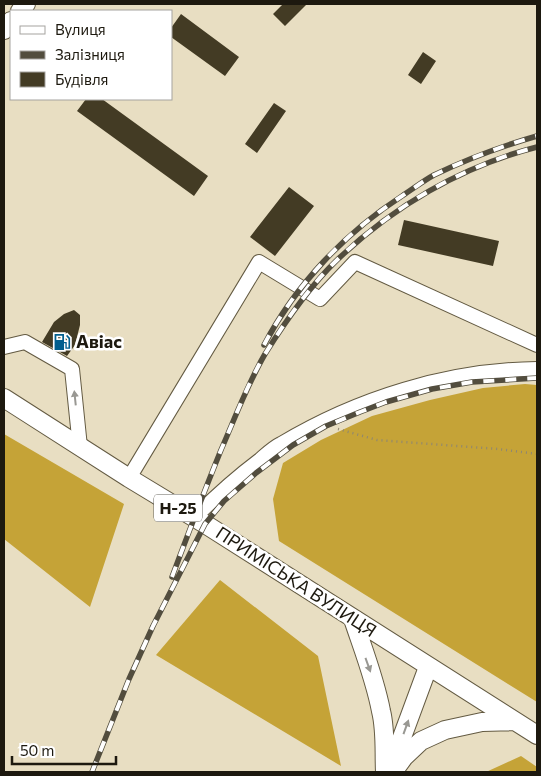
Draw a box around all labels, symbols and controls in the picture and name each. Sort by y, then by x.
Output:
legend [10,10,172,100]
text: Вулиця [55,20,106,38]
text: Залізниця [55,45,125,63]
text: Будівля [55,70,108,88]
place label: Авіас [76,330,122,352]
fuel station icon: Авіас [52,332,72,352]
one-way arrow [71,390,79,406]
road number: Н-25 [154,494,202,522]
street label: ПРИМІСЬКА ВУЛИЦЯ [212,521,381,641]
one-way arrow [364,658,372,673]
one-way arrow [403,719,410,734]
scale bar [12,734,116,766]
text: 50 m [20,741,54,759]

